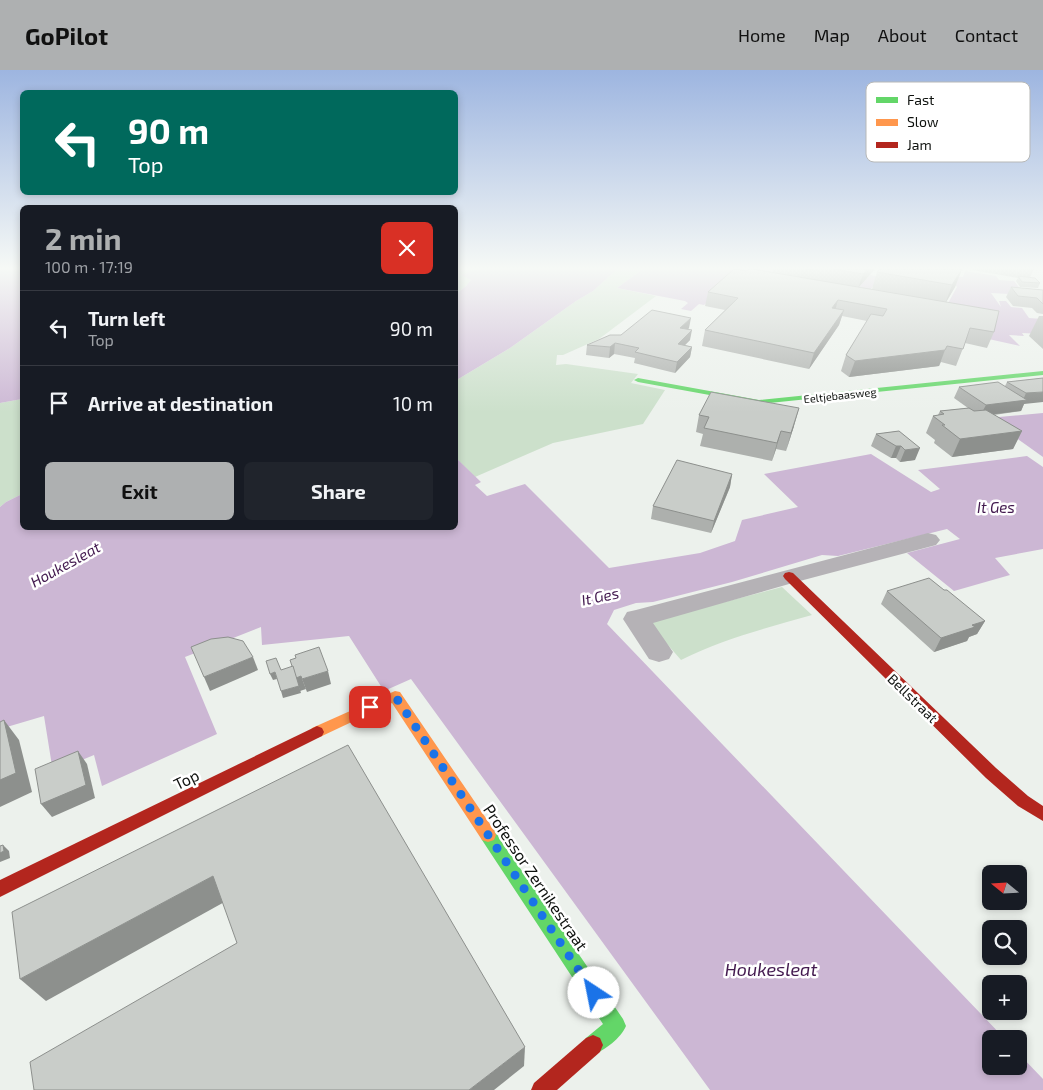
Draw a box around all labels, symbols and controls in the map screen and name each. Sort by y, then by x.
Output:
text: GoPilot [25,21,108,50]
text: Home [738,24,786,46]
text: Map [814,24,850,46]
text: About [878,24,927,46]
text: Contact [955,24,1018,46]
legend [866,82,1030,162]
text: Fast [907,91,934,108]
text: 90 m [128,109,209,151]
icon: left [45,110,110,175]
text: Slow [907,113,939,130]
text: Jam [907,136,932,153]
text: Top [128,151,164,177]
text: 2 min [45,220,122,256]
button: close [381,222,433,274]
text: 100 m · 17:19 [45,257,133,276]
text: Turn left [88,307,165,330]
icon: left [45,314,73,342]
text: 90 m [390,317,433,340]
text: Top [88,330,114,349]
street label: Eeltjebaasweg [803,385,877,406]
icon: arrive [45,389,73,417]
text: Arrive at destination [88,392,273,415]
text: 10 m [393,392,433,415]
button: Exit [45,462,234,520]
button: Share [244,462,433,520]
water label: It Ges [977,498,1015,516]
water label: Houkesleat [27,537,103,591]
water label: It Ges [580,583,621,609]
street label: Bellstraat [884,670,942,726]
pin [349,686,391,728]
icon: arrive [356,693,384,721]
street label: Top [170,765,202,793]
street label: Professor Zernikestraat [480,800,592,954]
north arrow [982,865,1028,910]
map controls [982,865,1027,1075]
button: search [982,920,1027,965]
water label: Houkesleat [725,958,817,980]
position arrow [567,966,619,1018]
button: + [982,975,1027,1020]
button: − [982,1030,1027,1075]

